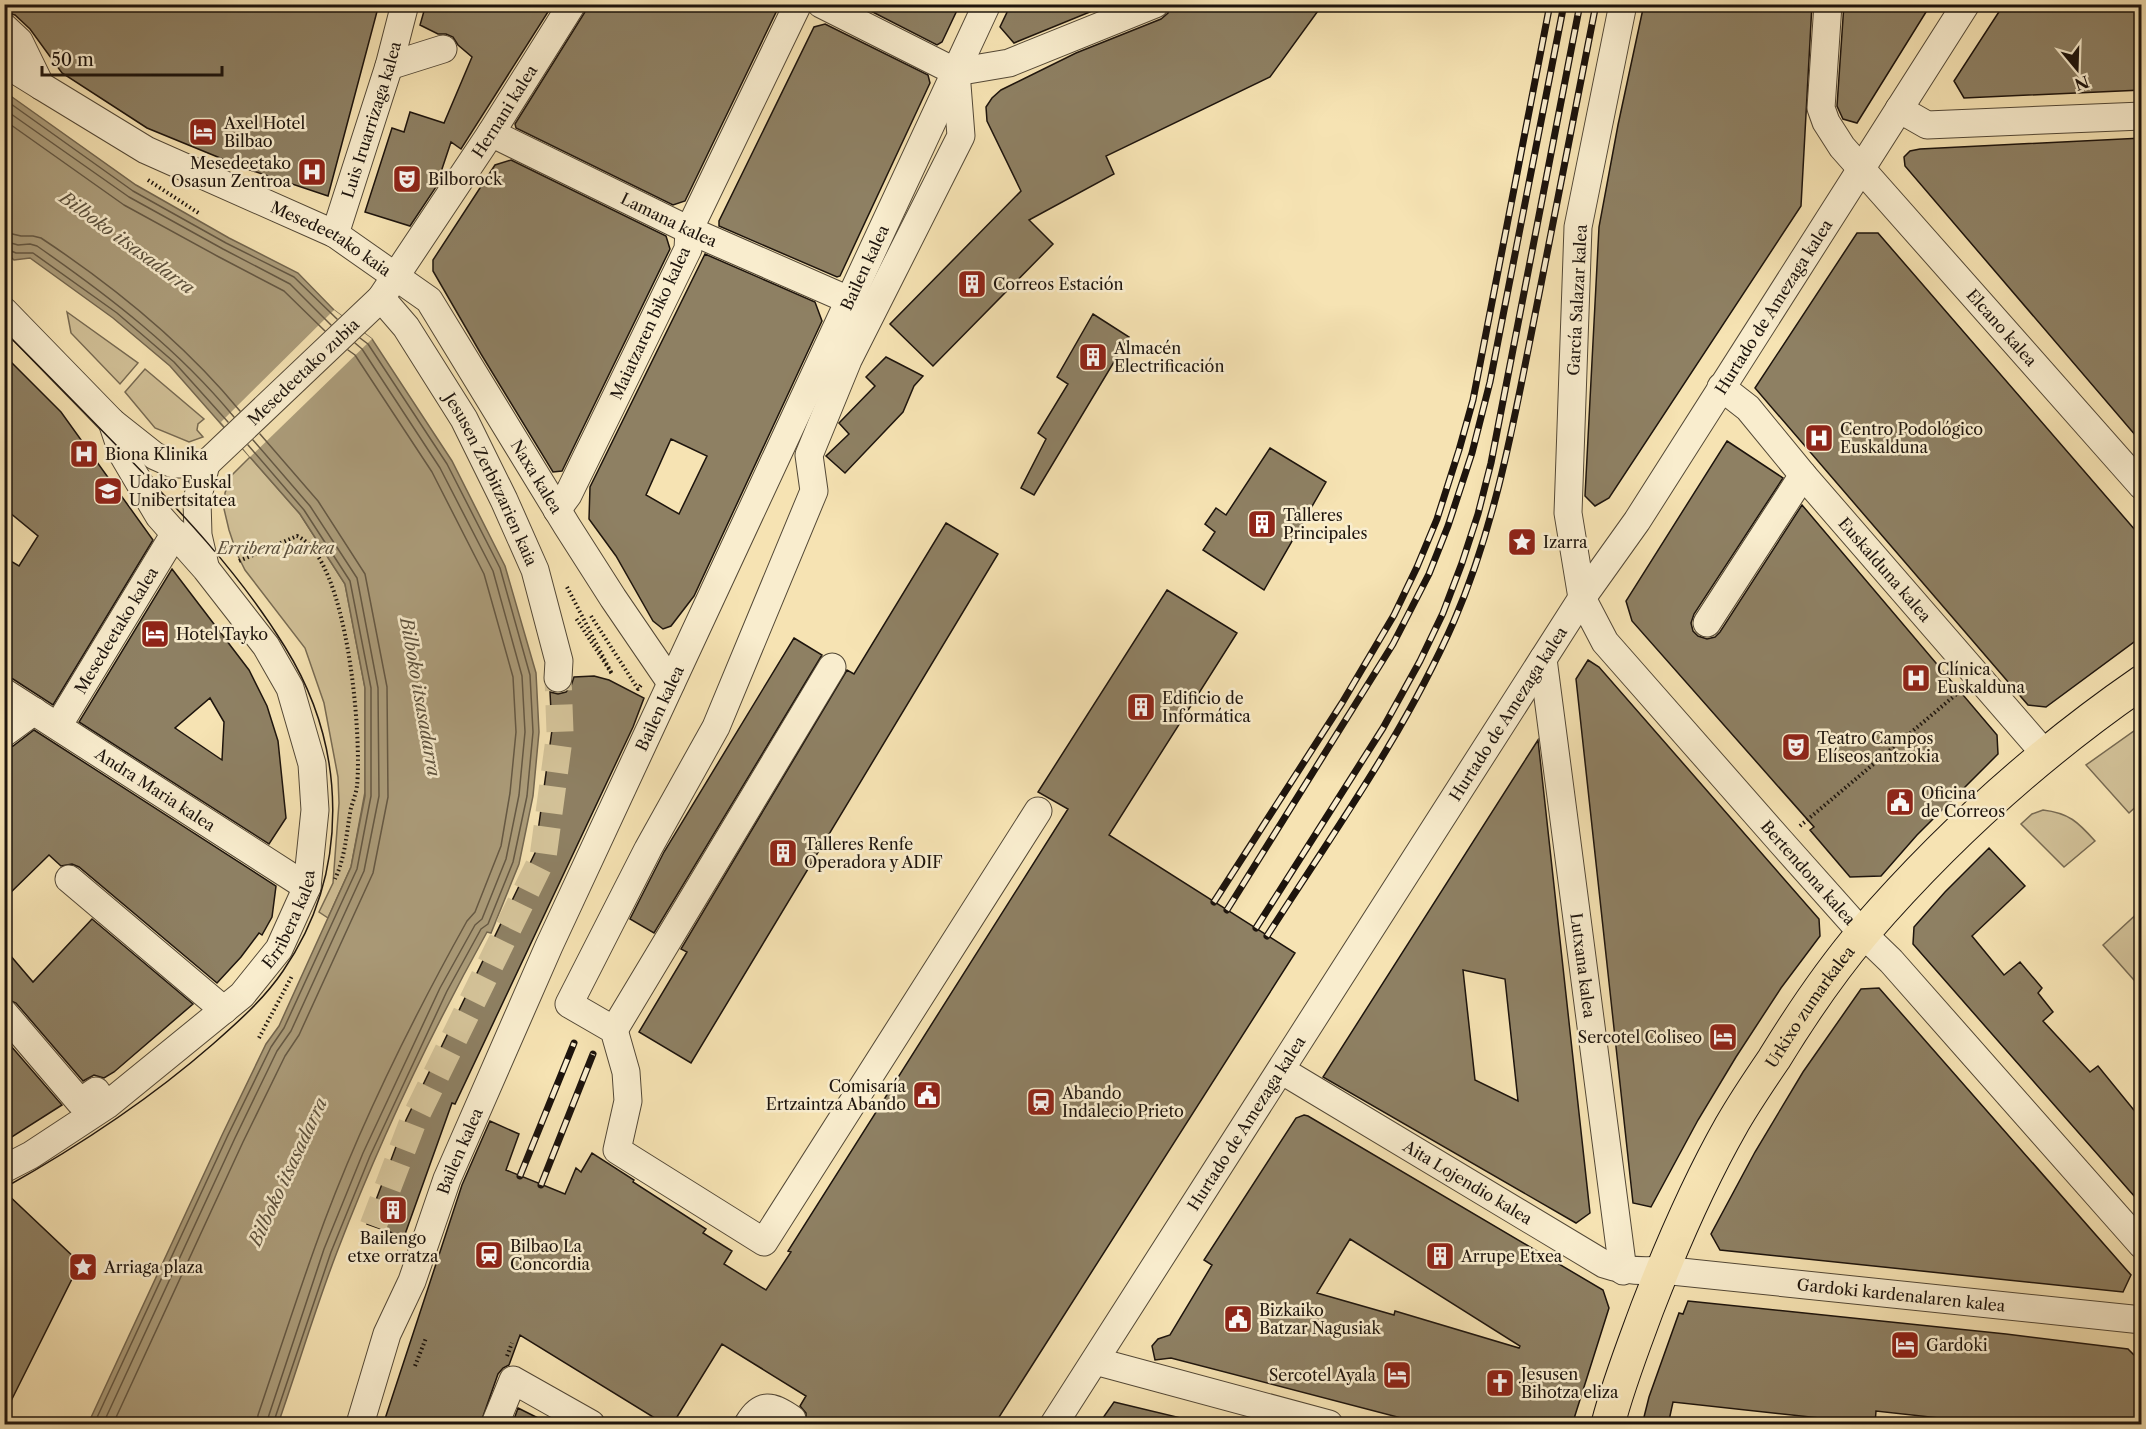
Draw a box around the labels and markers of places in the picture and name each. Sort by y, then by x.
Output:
place label: Axel Hotel Bilbao [223,113,306,151]
hotel icon: Axel Hotel Bilbao [187,116,219,148]
place label: Mesedeetako Osasun Zentroa [171,153,292,191]
hospital icon: Mesedeetako Osasun Zentroa [296,156,328,188]
theatre icon: Bilborock [391,163,423,195]
place label: Bilborock [428,169,503,189]
building icon: Correos Estación [956,268,988,300]
place label: Correos Estación [993,274,1124,294]
place label: Almacén Electrificación [1113,338,1224,376]
building icon: Almacén Electrificación [1077,341,1109,373]
place label: Centro Podológico Euskalduna [1840,419,1983,457]
hospital icon: Centro Podológico Euskalduna [1803,422,1835,454]
hospital icon: Biona Klinika [68,438,100,470]
place label: Biona Klinika [105,444,208,464]
place label: Udako Euskal Unibertsitatea [129,472,236,510]
school or university icon: Udako Euskal Unibertsitatea [92,475,124,507]
place label: Talleres Principales [1283,505,1367,543]
building icon: Talleres Principales [1246,508,1278,540]
place icon: Izarra [1506,526,1538,558]
place label: Izarra [1543,532,1588,552]
hotel icon: Hotel Tayko [139,618,171,650]
place label: Hotel Tayko [176,624,268,644]
place label: Clínica Euskalduna [1937,659,2026,697]
hospital icon: Clínica Euskalduna [1900,662,1932,694]
place label: Edificio de Informática [1162,688,1251,726]
building icon: Edificio de Informática [1125,691,1157,723]
place label: Teatro Campos Elíseos antzokia [1817,728,1940,766]
theatre icon: Teatro Campos Elíseos antzokia [1780,731,1812,763]
place label: Oficina de Correos [1921,783,2005,821]
public building icon: Oficina de Correos [1884,786,1916,818]
place label: Talleres Renfe Operadora y ADIF [804,834,943,872]
building icon: Talleres Renfe Operadora y ADIF [767,837,799,869]
hotel icon: Sercotel Coliseo [1707,1021,1739,1053]
place label: Sercotel Coliseo [1578,1027,1702,1047]
place label: Comisaría Ertzaintza Abando [766,1076,907,1114]
public building icon: Comisaría Ertzaintza Abando [911,1079,943,1111]
place label: Abando Indalecio Prieto [1061,1083,1184,1121]
station icon: Abando Indalecio Prieto [1025,1086,1057,1118]
building icon: Bailengo etxe orratza [377,1194,409,1226]
place label: Bailengo etxe orratza [348,1228,439,1266]
place label: Bilbao La Concordia [510,1236,591,1274]
station icon: Bilbao La Concordia [473,1239,505,1271]
building icon: Arrupe Etxea [1424,1240,1456,1272]
place label: Arrupe Etxea [1460,1246,1563,1266]
place icon: Arriaga plaza [67,1251,99,1283]
place label: Arriaga plaza [103,1257,204,1277]
place label: Bizkaiko Batzar Nagusiak [1259,1300,1381,1338]
public building icon: Bizkaiko Batzar Nagusiak [1222,1303,1254,1335]
hotel icon: Gardoki [1889,1329,1921,1361]
place label: Gardoki [1926,1335,1988,1355]
hotel icon: Sercotel Ayala [1381,1359,1413,1391]
place label: Jesusen Bihotza eliza [1518,1364,1619,1402]
place label: Sercotel Ayala [1269,1365,1377,1385]
church icon: Jesusen Bihotza eliza [1484,1367,1516,1399]

